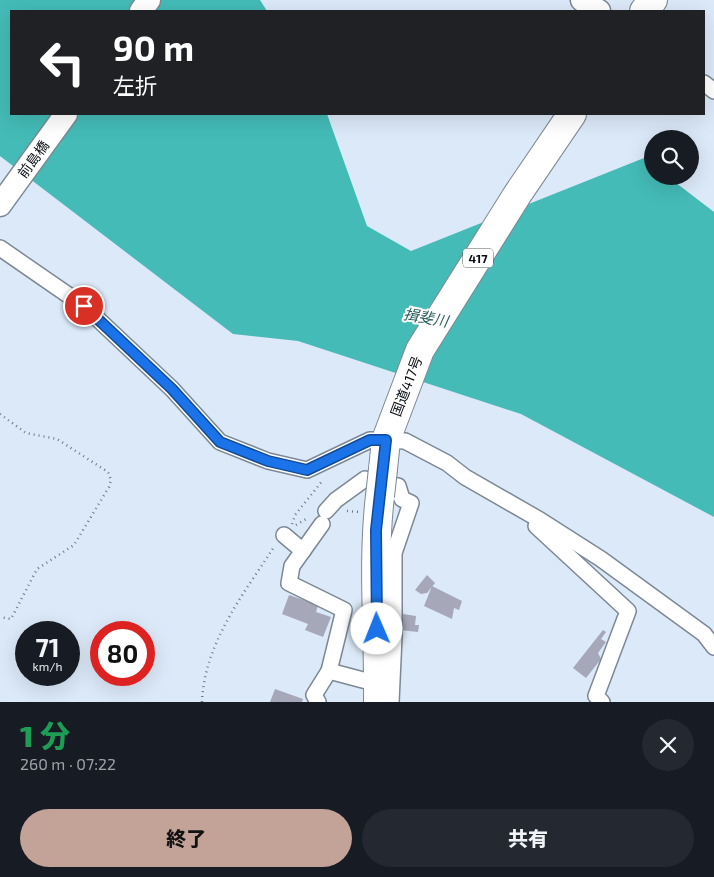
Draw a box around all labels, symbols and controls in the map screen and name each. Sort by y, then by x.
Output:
text: 90 m [113,26,194,68]
icon: left [30,30,95,95]
text: 左折 [113,72,157,98]
map controls [644,130,699,185]
button: search [644,130,699,185]
street label: 前島橋 [14,137,52,181]
road number: 417 [463,248,493,268]
pin [63,285,105,327]
icon: arrive [70,292,98,320]
water label: 揖斐川 [402,304,452,330]
street label: 国道417号 [387,353,425,419]
position arrow [350,602,402,654]
speed limit sign: 80 [90,621,155,686]
text: 71 [35,632,60,662]
text: km/h [33,659,62,673]
text: 1 分 [20,717,70,753]
button: close [642,719,694,771]
text: 260 m · 07:22 [20,754,116,773]
button: 終了 [20,809,352,867]
button: 共有 [362,809,694,867]

